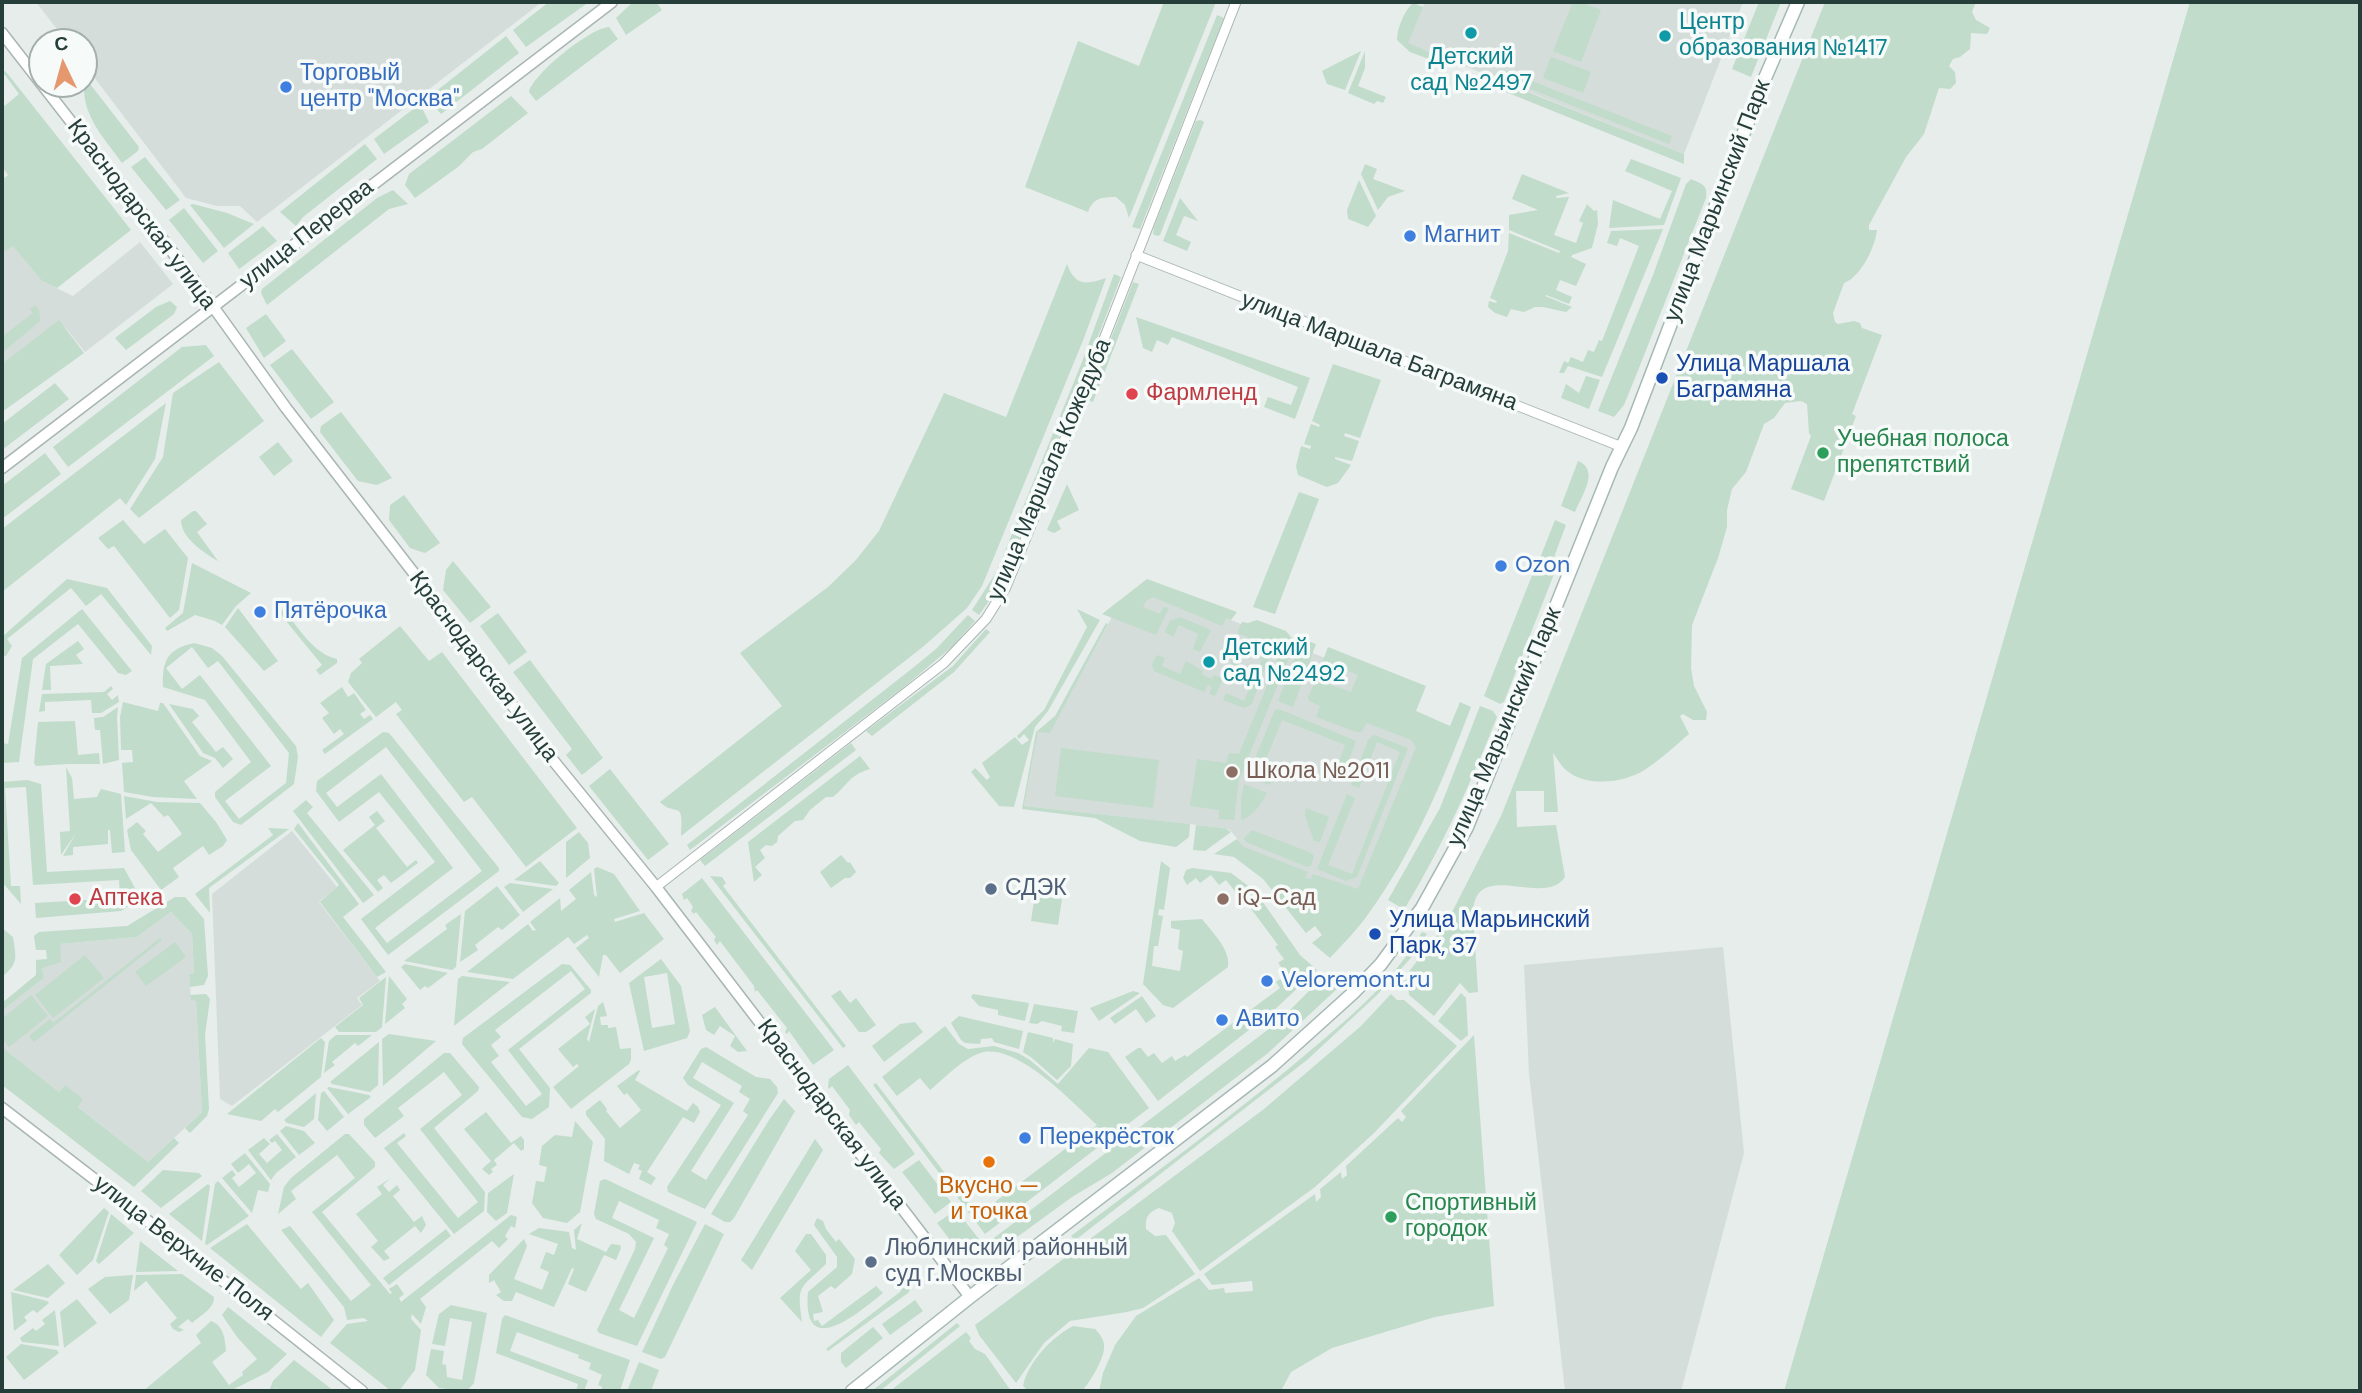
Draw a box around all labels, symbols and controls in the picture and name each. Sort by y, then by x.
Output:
place label: Центр образования №1417 [1679,9,1888,63]
marker: Детский сад №2497 [1463,25,1479,41]
north arrow [28,28,98,98]
marker: Центр образования №1417 [1657,28,1673,44]
text: С [53,31,69,57]
place label: Детский сад №2497 [1410,44,1532,98]
place label: Торговый центр "Москва" [300,60,460,114]
street label: улица Марьинский Парк [1659,76,1777,326]
marker: Торговый центр "Москва" [278,79,294,95]
street label: Краснодарская улица [60,114,222,316]
street label: улица Перерва [235,174,379,296]
place label: Магнит [1424,222,1501,250]
marker: Магнит [1402,228,1418,244]
street label: улица Маршала Баграмяна [1237,287,1521,417]
street label: улица Маршала Кожедуба [982,335,1118,605]
place label: Улица Маршала Баграмяна [1676,351,1850,405]
marker: Улица Маршала Баграмяна [1654,370,1670,386]
place label: Фармленд [1146,380,1257,408]
marker: Фармленд [1124,386,1140,402]
place label: Учебная полоса препятствий [1837,426,2009,480]
marker: Учебная полоса препятствий [1815,445,1831,461]
place label: Ozon [1515,552,1570,580]
marker: Ozon [1493,558,1509,574]
street label: Краснодарская улица [402,566,564,768]
place label: Пятёрочка [274,598,387,626]
street label: улица Марьинский Парк [1442,603,1568,851]
marker: Пятёрочка [252,604,268,620]
place label: Детский сад №2492 [1223,635,1346,689]
marker: Детский сад №2492 [1201,654,1217,670]
place label: Школа №2011 [1246,758,1390,786]
marker: Школа №2011 [1224,764,1240,780]
place label: СДЭК [1005,875,1067,903]
marker: СДЭК [983,881,999,897]
place label: Аптека [89,885,163,913]
place label: iQ-Сад [1237,885,1316,913]
marker: Аптека [67,891,83,907]
marker: iQ-Сад [1215,891,1231,907]
place label: Улица Марьинский Парк, 37 [1389,907,1590,961]
marker: Улица Марьинский Парк, 37 [1367,926,1383,942]
place label: Veloremont.ru [1281,967,1430,995]
marker: Veloremont.ru [1259,973,1275,989]
place label: Авито [1236,1006,1299,1034]
marker: Авито [1214,1012,1230,1028]
street label: Краснодарская улица [750,1014,912,1216]
place label: Перекрёсток [1039,1124,1174,1152]
marker: Перекрёсток [1017,1130,1033,1146]
marker: Вкусно — и точка [981,1154,997,1170]
street label: улица Верхние Поля [88,1170,278,1328]
place label: Вкусно — и точка [939,1173,1039,1227]
place label: Спортивный городок [1405,1190,1537,1244]
marker: Спортивный городок [1383,1209,1399,1225]
place label: Люблинский районный суд г.Москвы [885,1235,1128,1289]
marker: Люблинский районный суд г.Москвы [863,1254,879,1270]

